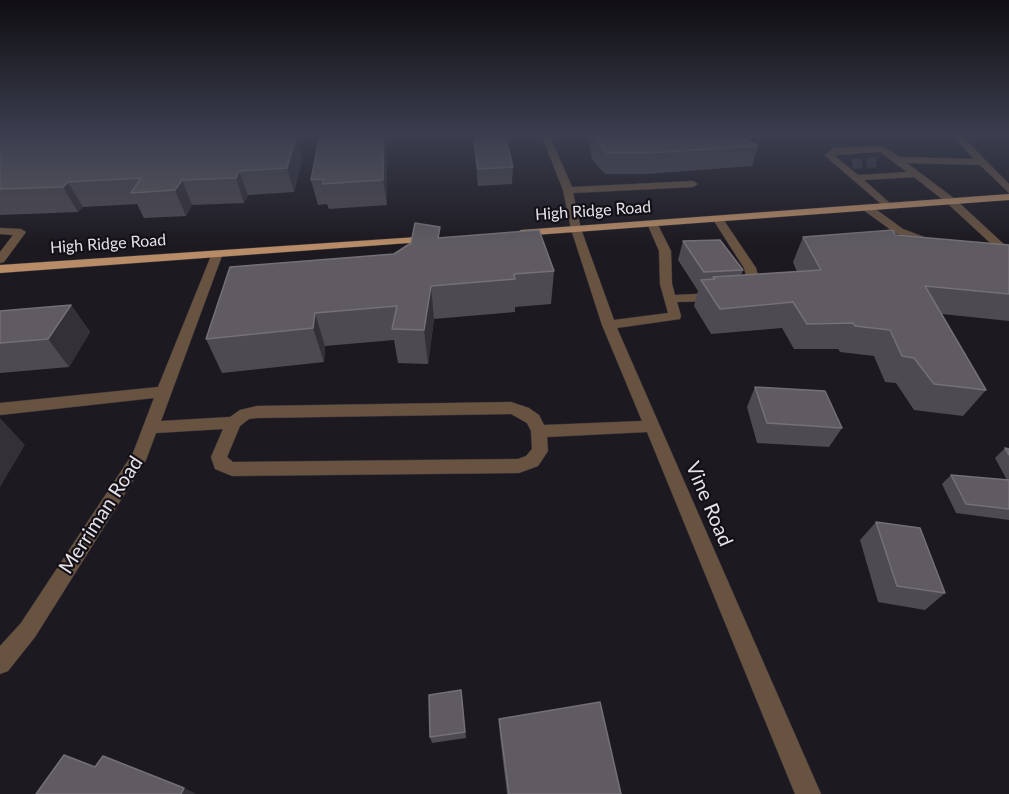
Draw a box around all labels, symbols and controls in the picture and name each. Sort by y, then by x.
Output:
street label: High Ridge Road [534,197,652,225]
street label: High Ridge Road [49,230,167,258]
street label: Merriman Road [54,452,148,578]
street label: Vine Road [680,458,738,550]

